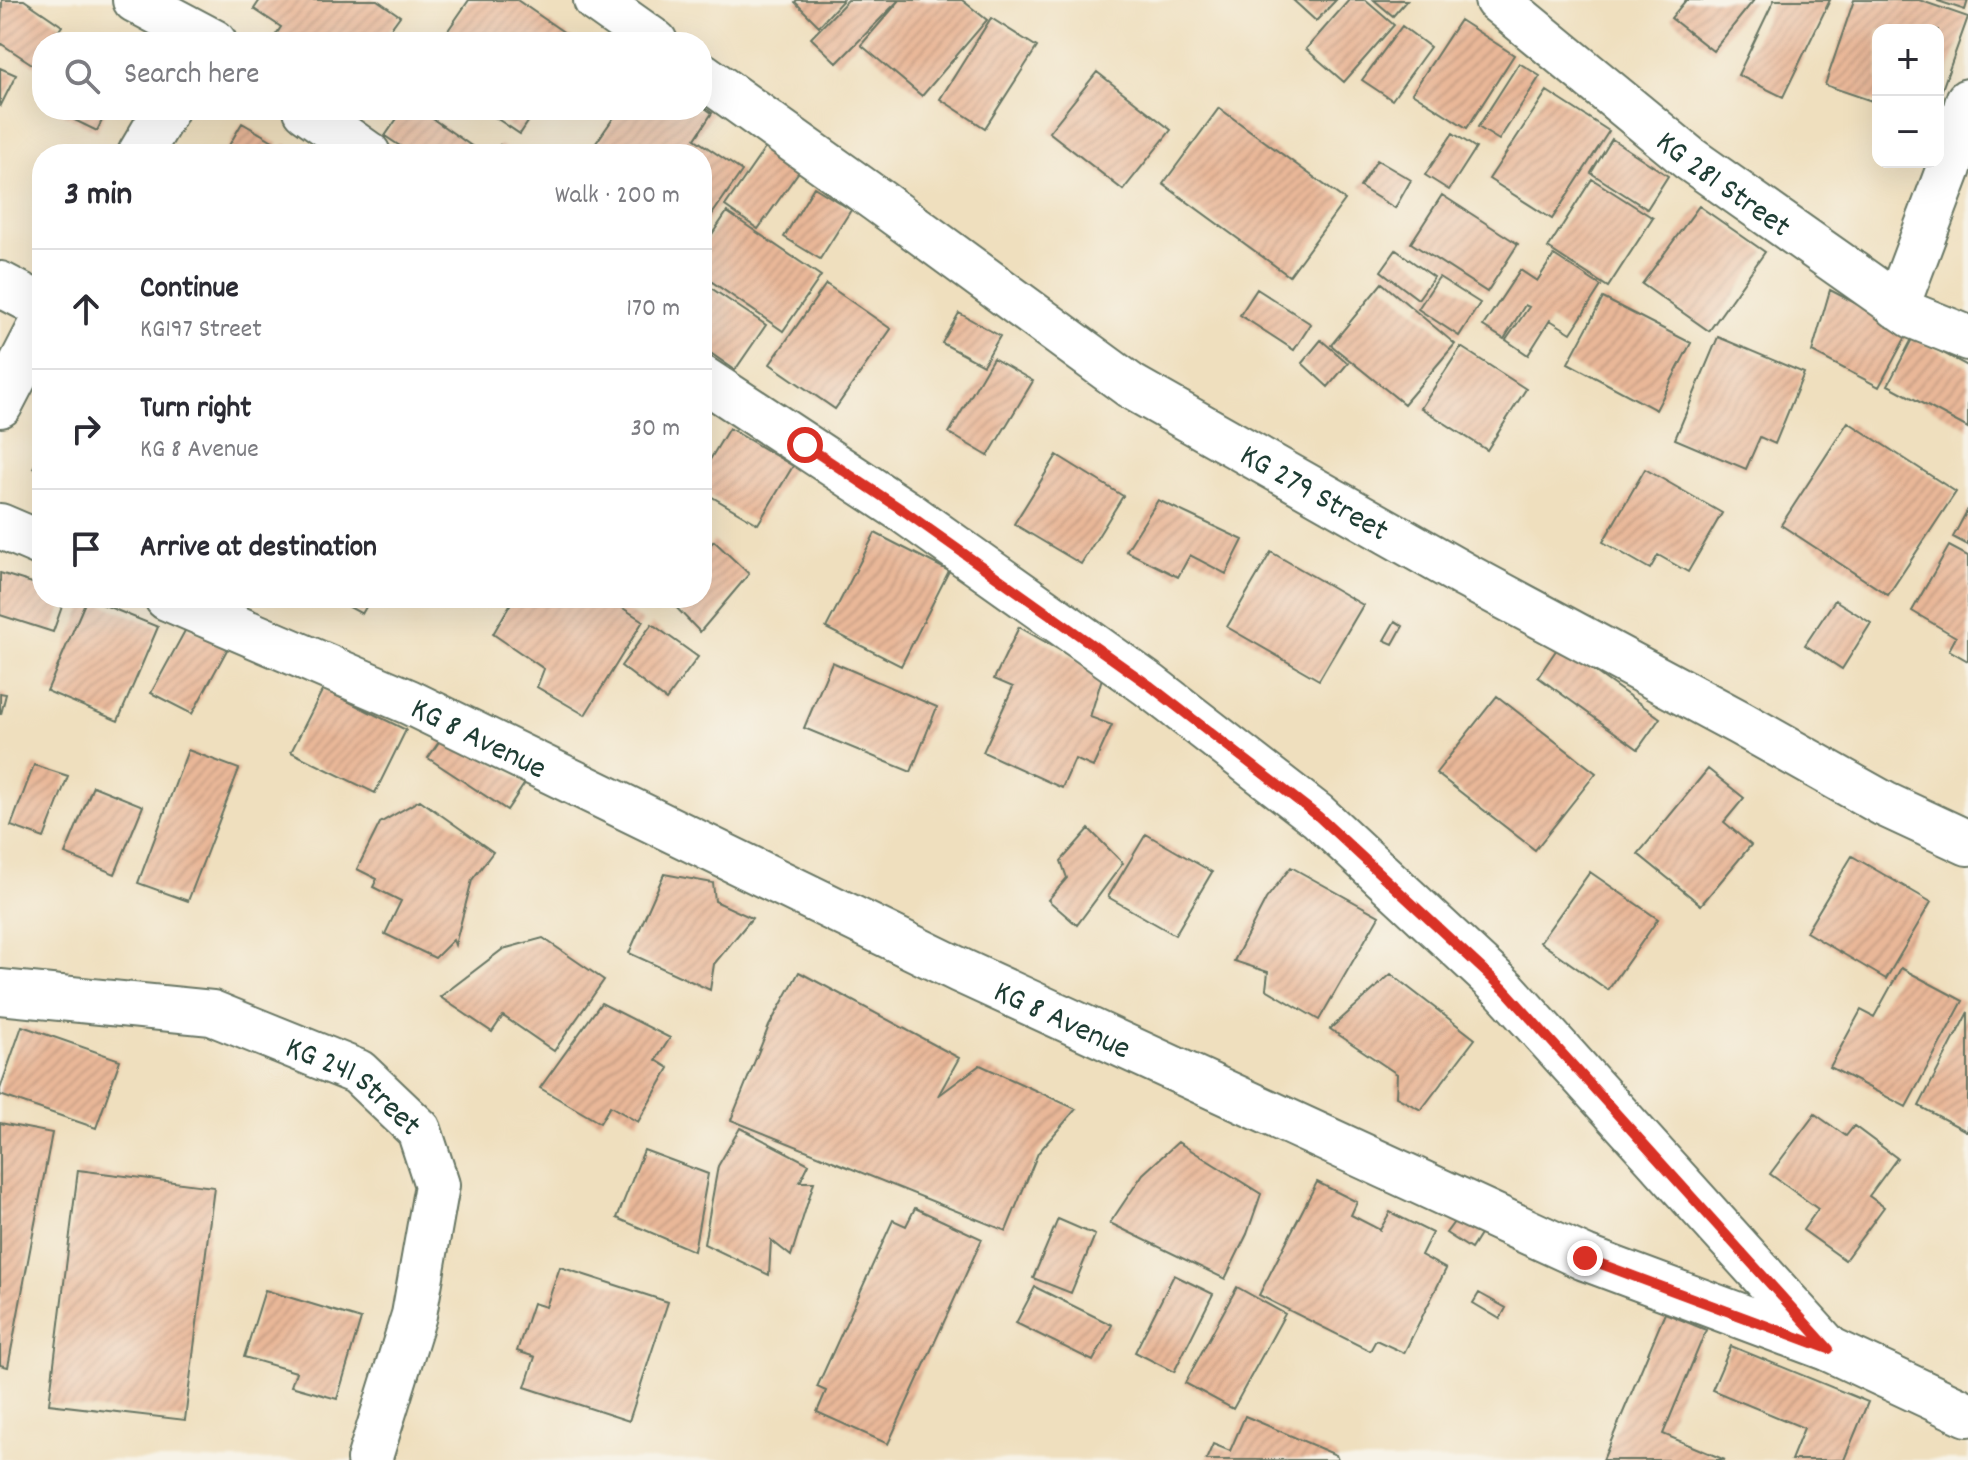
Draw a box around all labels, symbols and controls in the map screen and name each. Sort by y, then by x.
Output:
map controls [1872,24,1944,168]
button: + [1872,24,1944,96]
search box [32,32,712,120]
icon: search [60,54,104,98]
text: Search here [124,55,260,98]
button: − [1872,96,1944,168]
street label: KG 281 Street [1644,122,1799,251]
text: 3 min [64,172,132,221]
text: Walk · 200 m [555,178,680,215]
text: Continue [140,269,239,312]
icon: ahead [64,287,108,331]
text: 170 m [626,291,680,328]
text: KG197 Street [140,312,262,349]
text: Turn right [140,389,251,432]
icon: right [64,407,108,451]
text: 30 m [630,411,680,448]
route start [787,427,823,463]
text: KG 8 Avenue [140,432,259,469]
street label: KG 279 Street [1230,435,1396,556]
icon: arrive [64,527,108,571]
text: Arrive at destination [140,528,377,571]
street label: KG 8 Avenue [402,688,553,794]
street label: KG 8 Avenue [985,971,1137,1074]
street label: KG 241 Street [278,1027,430,1149]
route end [1567,1240,1603,1276]

